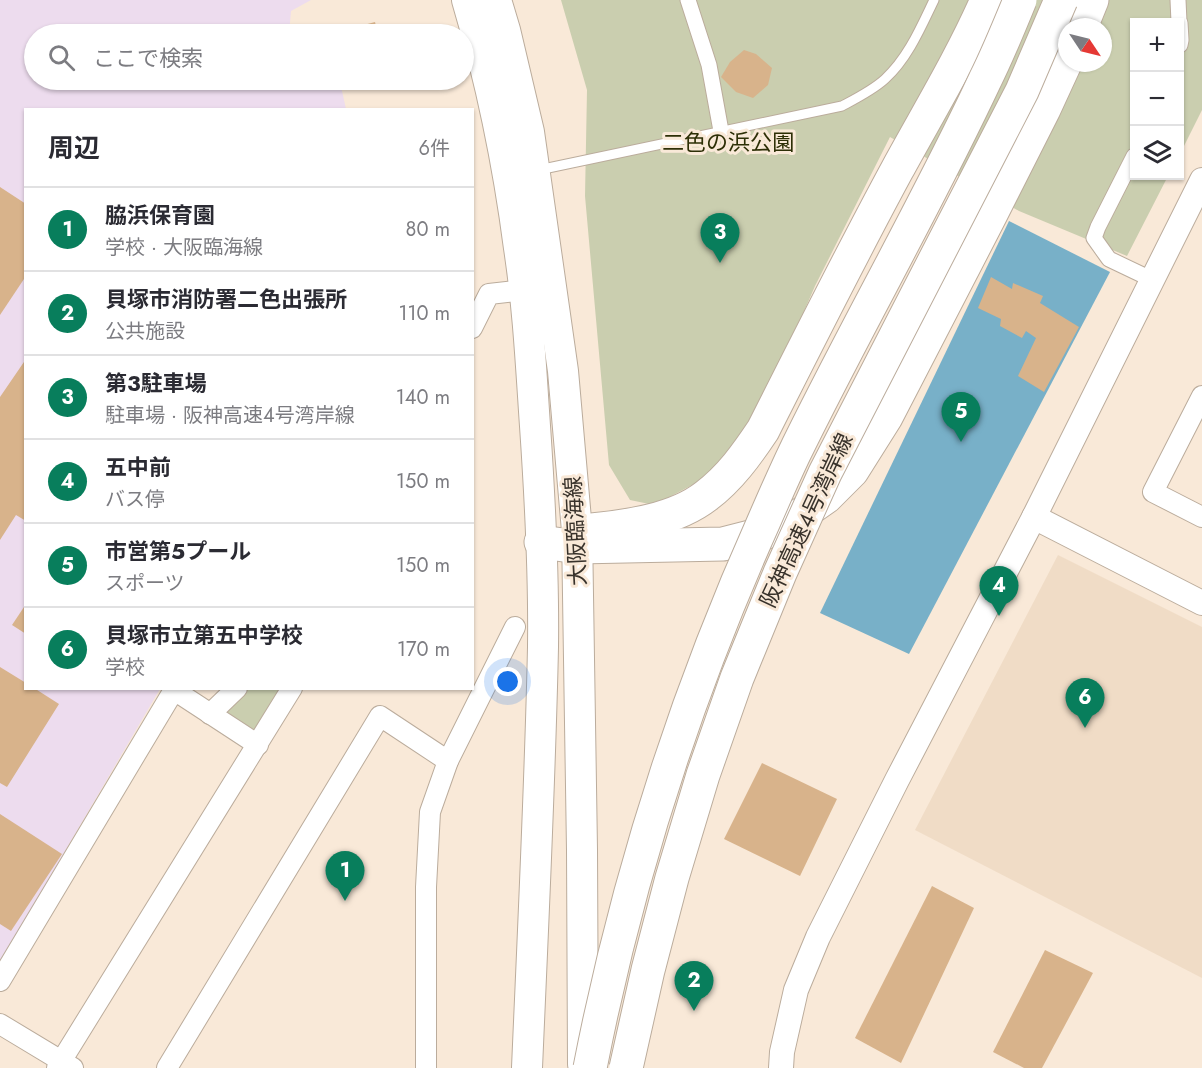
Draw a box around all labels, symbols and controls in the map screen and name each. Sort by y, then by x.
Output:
north arrow [1058,18,1112,72]
map controls [1130,18,1184,180]
button: + [1130,18,1184,72]
search box [24,24,474,90]
icon: search [45,41,78,74]
text: ここで検索 [93,42,203,74]
button: − [1130,72,1184,126]
park label: 二色の浜公園 [662,126,794,158]
button: layers [1130,126,1184,180]
text: 周辺 [48,129,100,167]
text: 6件 [418,134,450,163]
text: 脇浜保育園 [105,199,215,231]
pin: 3 [700,214,740,263]
text: 1 [62,215,73,244]
text: 80 m [405,215,450,244]
text: 学校 · 大阪臨海線 [105,233,263,262]
text: 貝塚市消防署二色出張所 [105,283,347,315]
text: 2 [61,299,74,328]
text: 110 m [398,299,450,328]
text: 公共施設 [105,317,185,346]
text: 第3駐車場 [105,367,207,399]
text: 3 [61,383,74,412]
text: 140 m [396,383,450,412]
pin: 5 [942,392,980,442]
text: 駐車場 · 阪神高速4号湾岸線 [105,401,355,430]
street label: 阪神高速4号湾岸線 [752,428,860,612]
text: 五中前 [105,451,171,483]
text: 4 [61,467,74,496]
text: 150 m [396,467,450,496]
street label: 大阪臨海線 [556,475,594,587]
text: バス停 [105,485,165,514]
text: 市営第5プール [105,535,251,567]
text: 5 [61,551,74,580]
text: 150 m [396,551,450,580]
pin: 4 [980,566,1018,616]
text: スポーツ [105,569,185,598]
text: 貝塚市立第五中学校 [105,619,303,651]
text: 6 [61,635,74,664]
text: 170 m [397,635,450,664]
text: 学校 [105,653,145,682]
your location [493,667,522,696]
pin: 6 [1066,678,1104,728]
pin: 1 [326,852,364,901]
pin: 2 [674,962,714,1011]

